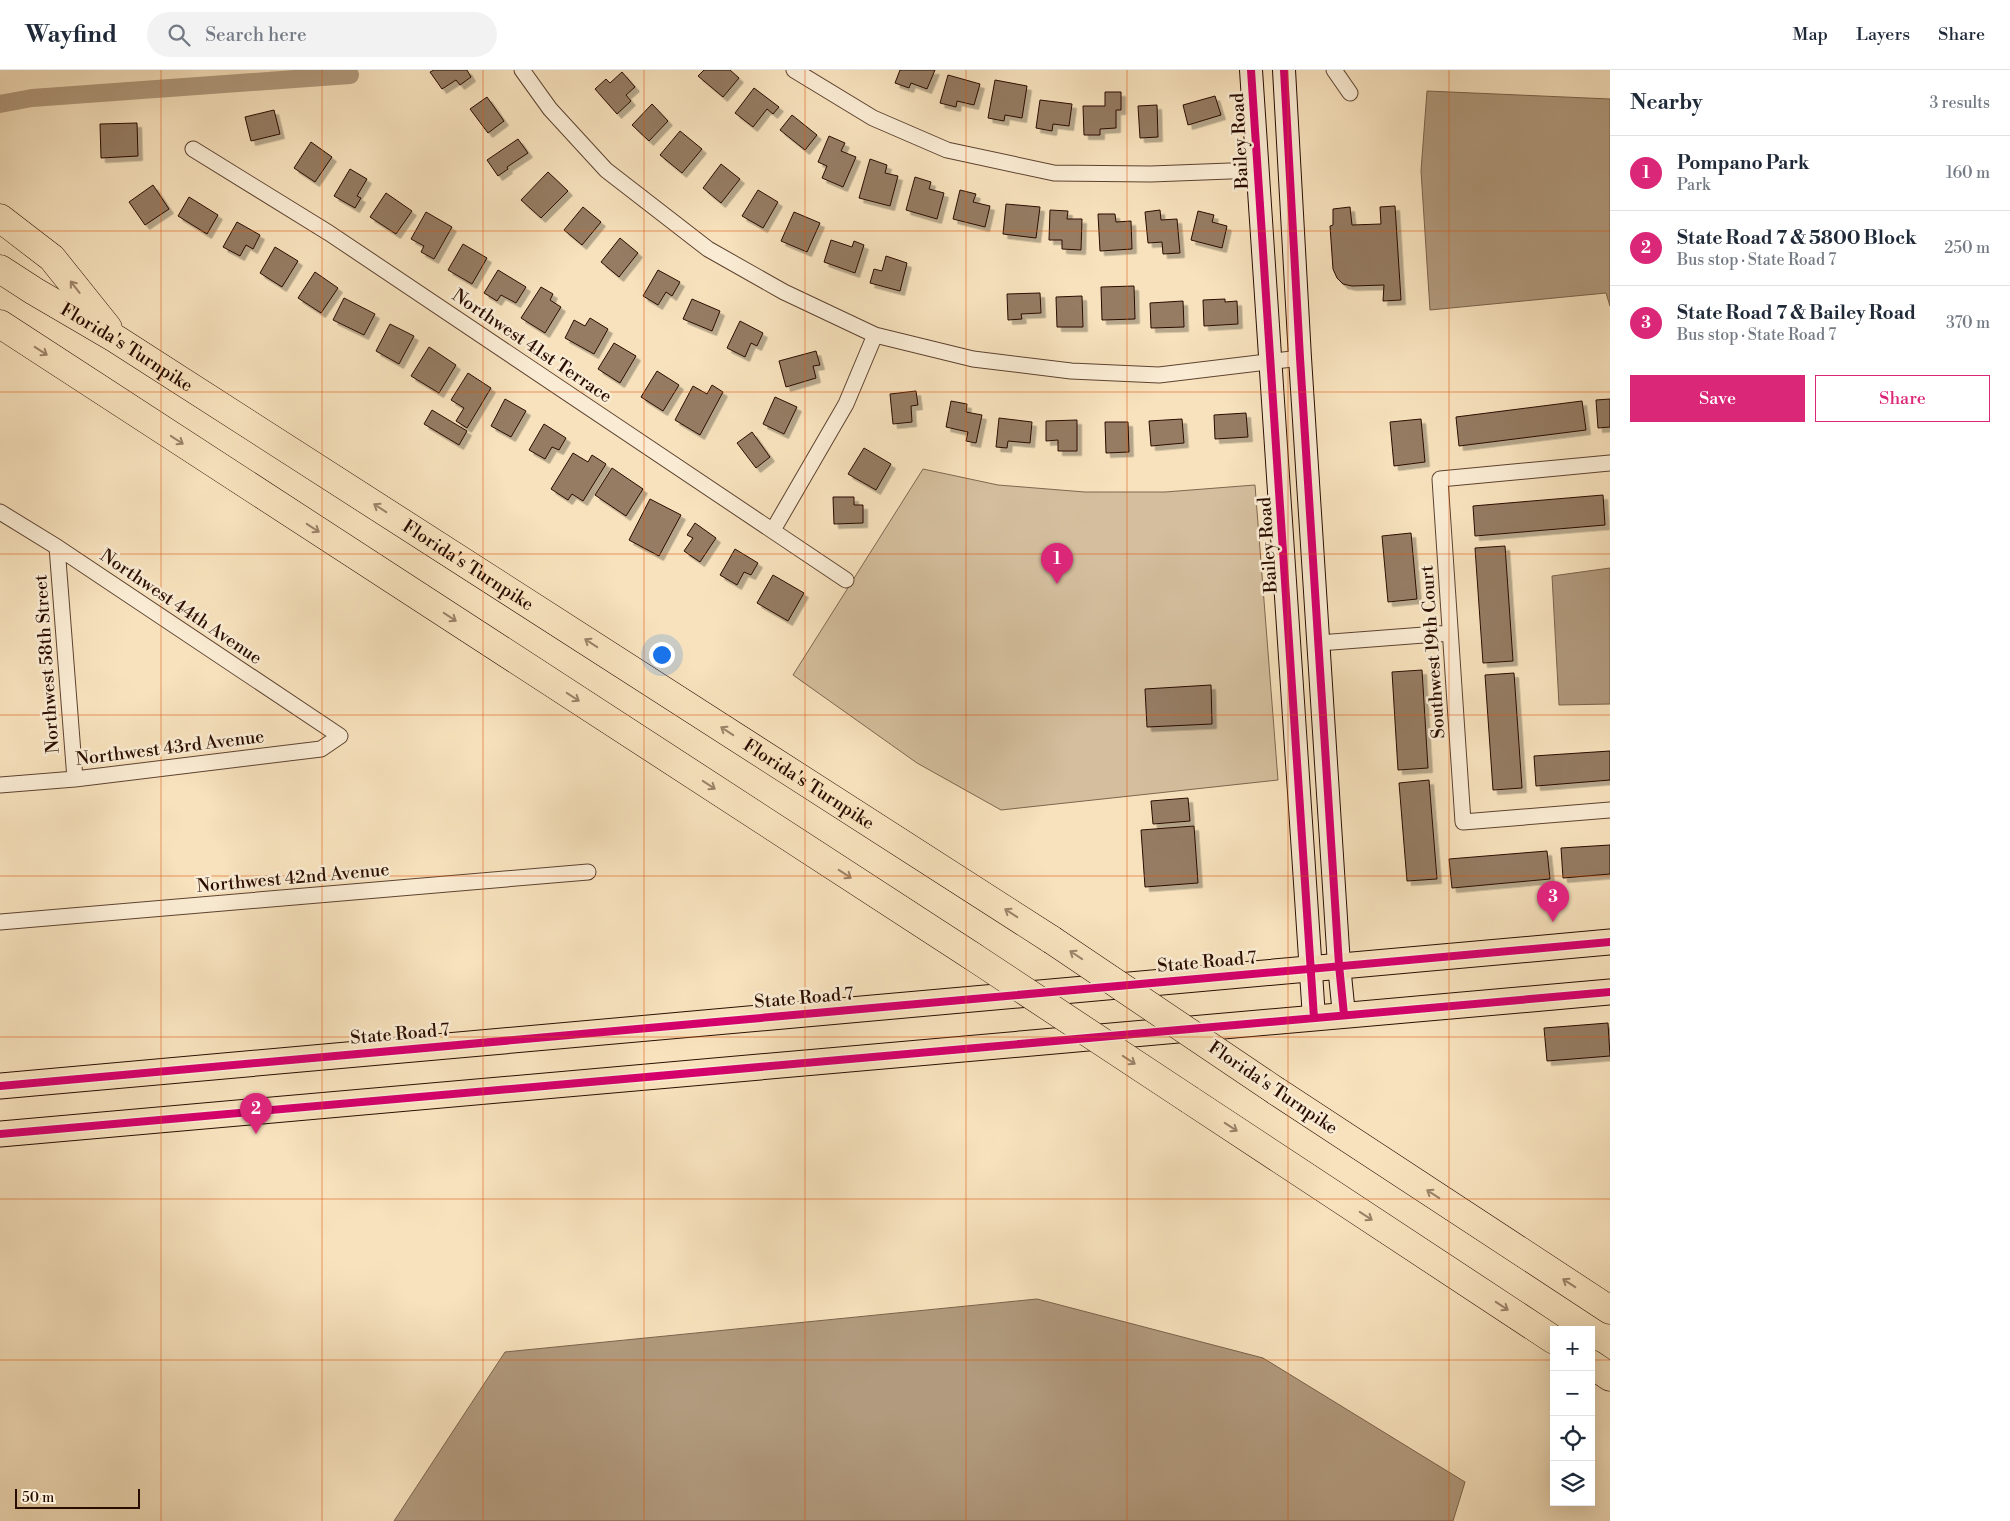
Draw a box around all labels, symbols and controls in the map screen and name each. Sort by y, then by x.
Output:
search box [147,12,497,57]
text: Wayfind [25,20,117,50]
icon: search [165,21,193,49]
text: Search here [205,23,307,47]
text: Map [1793,23,1828,46]
text: Layers [1856,23,1910,46]
text: Share [1938,23,1985,46]
text: Nearby [1630,90,1703,116]
street label: Bailey Road [1226,92,1254,191]
text: 3 results [1929,93,1990,113]
text: Pompano Park [1677,151,1809,175]
text: 1 [1642,163,1650,183]
text: 160 m [1946,163,1990,183]
text: Park [1677,175,1710,195]
text: State Road 7 & 5800 Block [1677,226,1917,250]
text: 2 [1641,238,1651,258]
text: 250 m [1944,238,1990,258]
text: Bus stop · State Road 7 [1677,250,1836,270]
one-way arrow [70,281,81,294]
street label: Northwest 41st Terrace [448,284,616,408]
street label: Florida's Turnpike [57,298,197,397]
text: State Road 7 & Bailey Road [1677,301,1916,325]
text: 3 [1641,313,1651,333]
text: 370 m [1946,313,1990,333]
text: Bus stop · State Road 7 [1677,325,1836,345]
one-way arrow [34,346,48,356]
button: Save [1630,375,1805,422]
button: Share [1815,375,1990,422]
one-way arrow [170,434,184,445]
street label: Bailey Road [1253,495,1283,595]
one-way arrow [374,503,388,513]
street label: Florida's Turnpike [398,515,538,616]
one-way arrow [306,523,320,533]
pin: 1 [1041,543,1073,584]
street label: Northwest 44th Avenue [96,544,266,670]
street label: Southwest 19th Court [1415,564,1451,740]
street label: Northwest 58th Street [29,573,65,754]
one-way arrow [442,612,456,622]
one-way arrow [584,638,598,648]
your location [649,642,675,668]
one-way arrow [565,692,579,702]
street label: Northwest 43rd Avenue [74,725,266,771]
one-way arrow [721,726,735,736]
street label: Florida's Turnpike [739,733,879,835]
one-way arrow [702,780,716,790]
street label: Northwest 42nd Avenue [196,858,390,898]
one-way arrow [838,868,852,879]
pin: 3 [1537,881,1569,922]
one-way arrow [1005,908,1019,918]
street label: State Road 7 [1156,946,1258,978]
one-way arrow [1069,950,1083,961]
street label: State Road 7 [753,982,855,1014]
street label: State Road 7 [349,1018,451,1050]
street label: Florida's Turnpike [1204,1036,1342,1140]
one-way arrow [1122,1055,1136,1065]
pin: 2 [240,1093,272,1134]
one-way arrow [1223,1122,1237,1132]
one-way arrow [1427,1189,1441,1199]
one-way arrow [1359,1212,1373,1222]
one-way arrow [1563,1278,1577,1288]
one-way arrow [1495,1301,1509,1311]
map controls [1550,1326,1595,1506]
button: + [1550,1326,1595,1371]
button: − [1550,1371,1595,1416]
button: locate [1550,1416,1595,1461]
button: layers [1550,1461,1595,1506]
scale bar [15,1486,140,1509]
text: 50 m [22,1489,54,1507]

